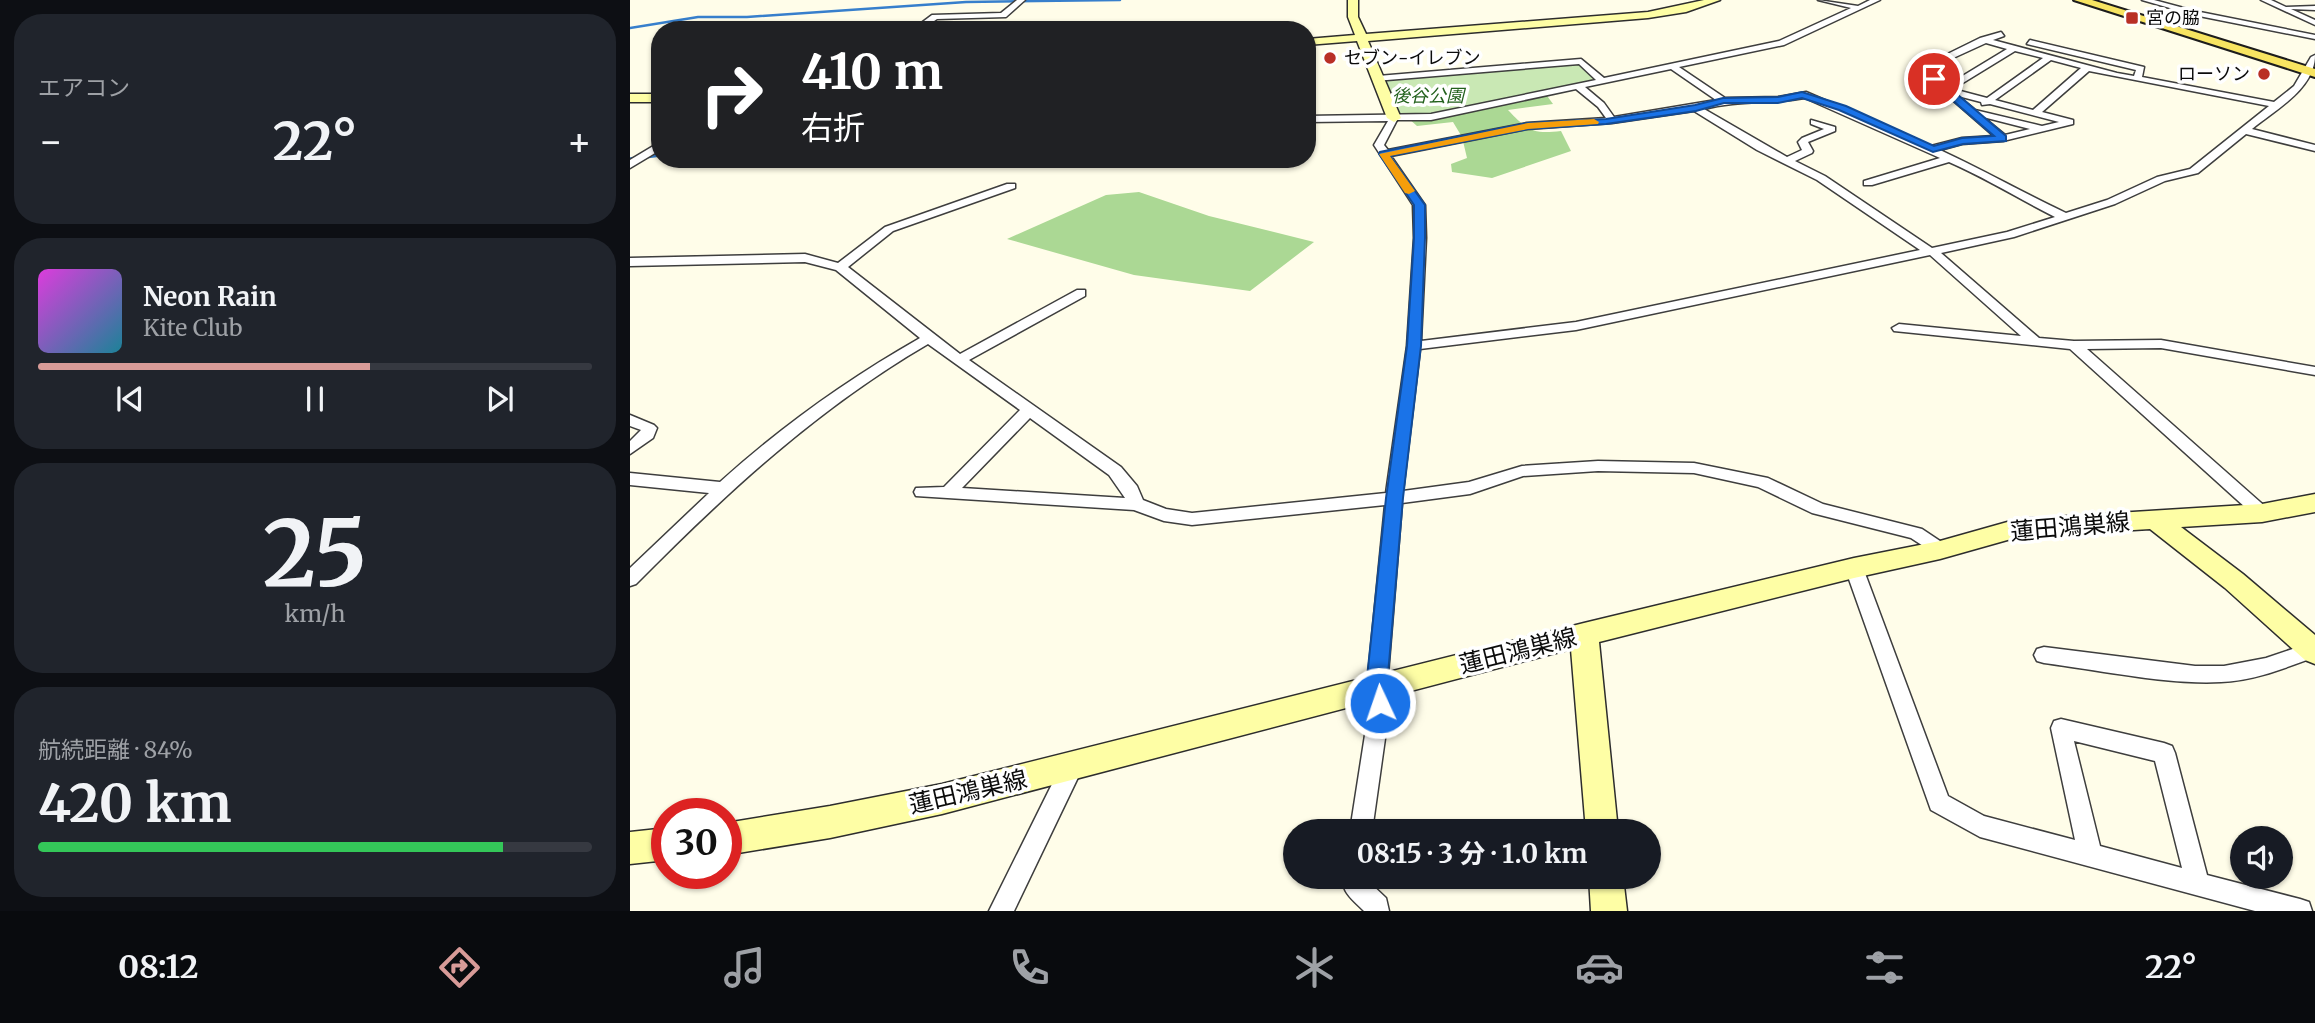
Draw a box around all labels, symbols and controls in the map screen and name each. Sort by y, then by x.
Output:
place label: 宮の脇 [2146,6,2200,29]
marker: 宮の脇 [2124,10,2140,26]
text: 410 m [801,41,943,102]
place label: セブン-イレブン [1344,46,1480,69]
icon: right [686,49,777,140]
pin [1904,49,1964,109]
marker: セブン-イレブン [1322,50,1338,66]
icon: arrive [1915,60,1953,98]
place label: ローソン [2178,62,2250,85]
marker: ローソン [2256,66,2272,82]
text: エアコン [38,73,130,102]
park label: 後谷公園 [1392,84,1467,107]
text: 右折 [801,108,865,148]
text: 22° [273,109,357,174]
text: − [38,118,63,165]
text: + [567,118,592,165]
text: Neon Rain [143,280,277,313]
text: Kite Club [143,313,242,342]
icon: previous [111,380,149,418]
icon: pause [296,380,334,418]
icon: next [481,380,519,418]
text: 25 [263,496,367,611]
street label: 蓮田鴻巣線 [2009,506,2131,547]
text: km/h [285,599,345,628]
street label: 蓮田鴻巣線 [1456,621,1580,680]
position arrow [1343,666,1417,740]
text: 航続距離 · 84% [38,735,193,764]
street label: 蓮田鴻巣線 [906,763,1030,820]
text: 420 km [38,771,232,836]
speed limit sign: 30 [651,798,742,889]
map controls [2230,826,2293,889]
button: sound [2230,826,2293,889]
text: 08:15 · 3 分 · 1.0 km [1357,837,1587,870]
icon: directions [435,943,484,992]
icon: music [720,943,769,992]
icon: phone [1005,943,1054,992]
icon: climate [1290,943,1339,992]
icon: car [1575,943,1624,992]
icon: filters [1860,943,1909,992]
text: 08:12 [118,947,199,987]
text: 22° [2145,947,2197,987]

